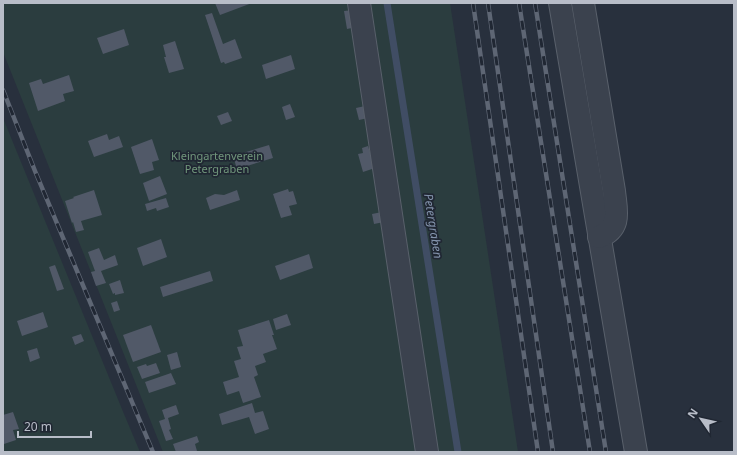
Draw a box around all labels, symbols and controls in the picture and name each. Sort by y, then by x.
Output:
park label: Kleingartenverein Petergraben [171,148,263,176]
water label: Petergraben [420,192,447,260]
north arrow [681,399,721,439]
text: N [684,405,701,421]
scale bar [18,413,91,439]
text: 20 m [24,418,52,435]

